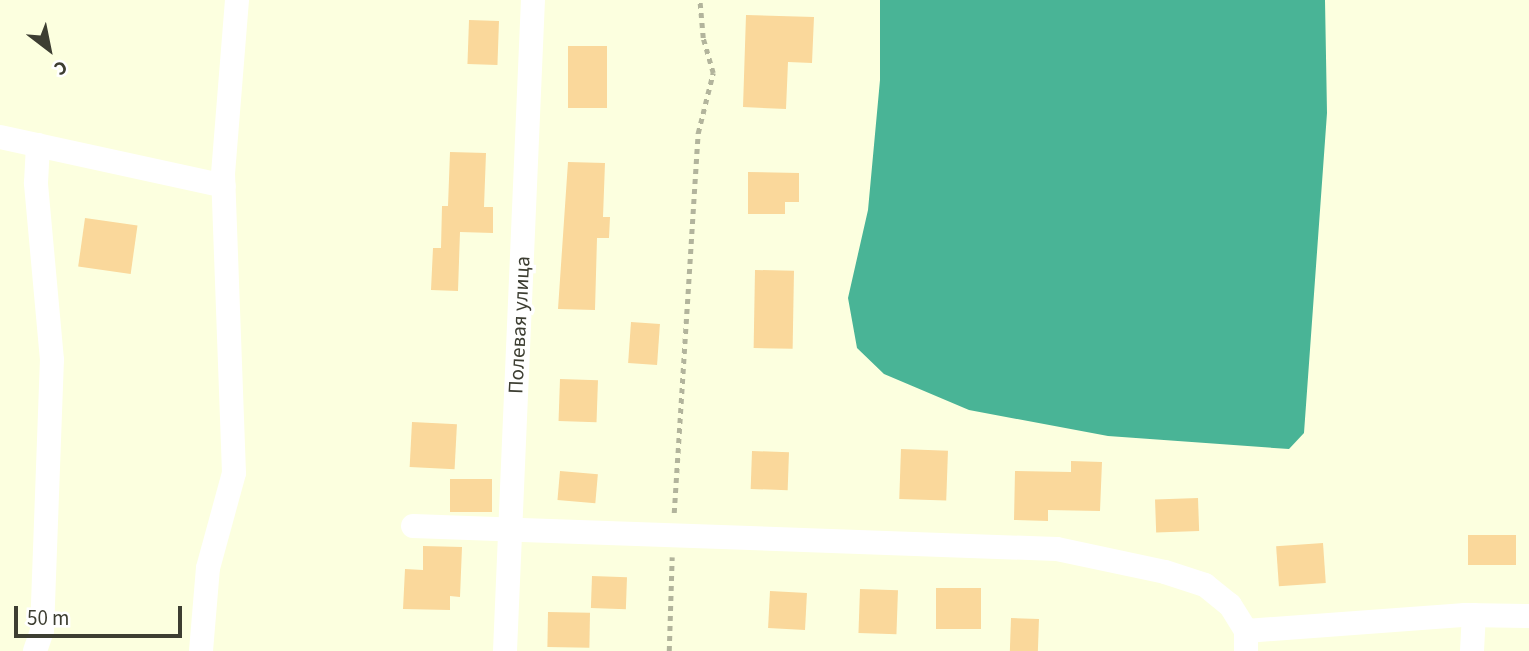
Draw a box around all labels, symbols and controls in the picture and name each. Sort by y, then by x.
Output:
north arrow [14,14,84,84]
text: С [49,53,72,82]
street label: Полевая улица [503,256,535,394]
scale bar [18,592,186,636]
text: 50 m [27,603,69,633]

